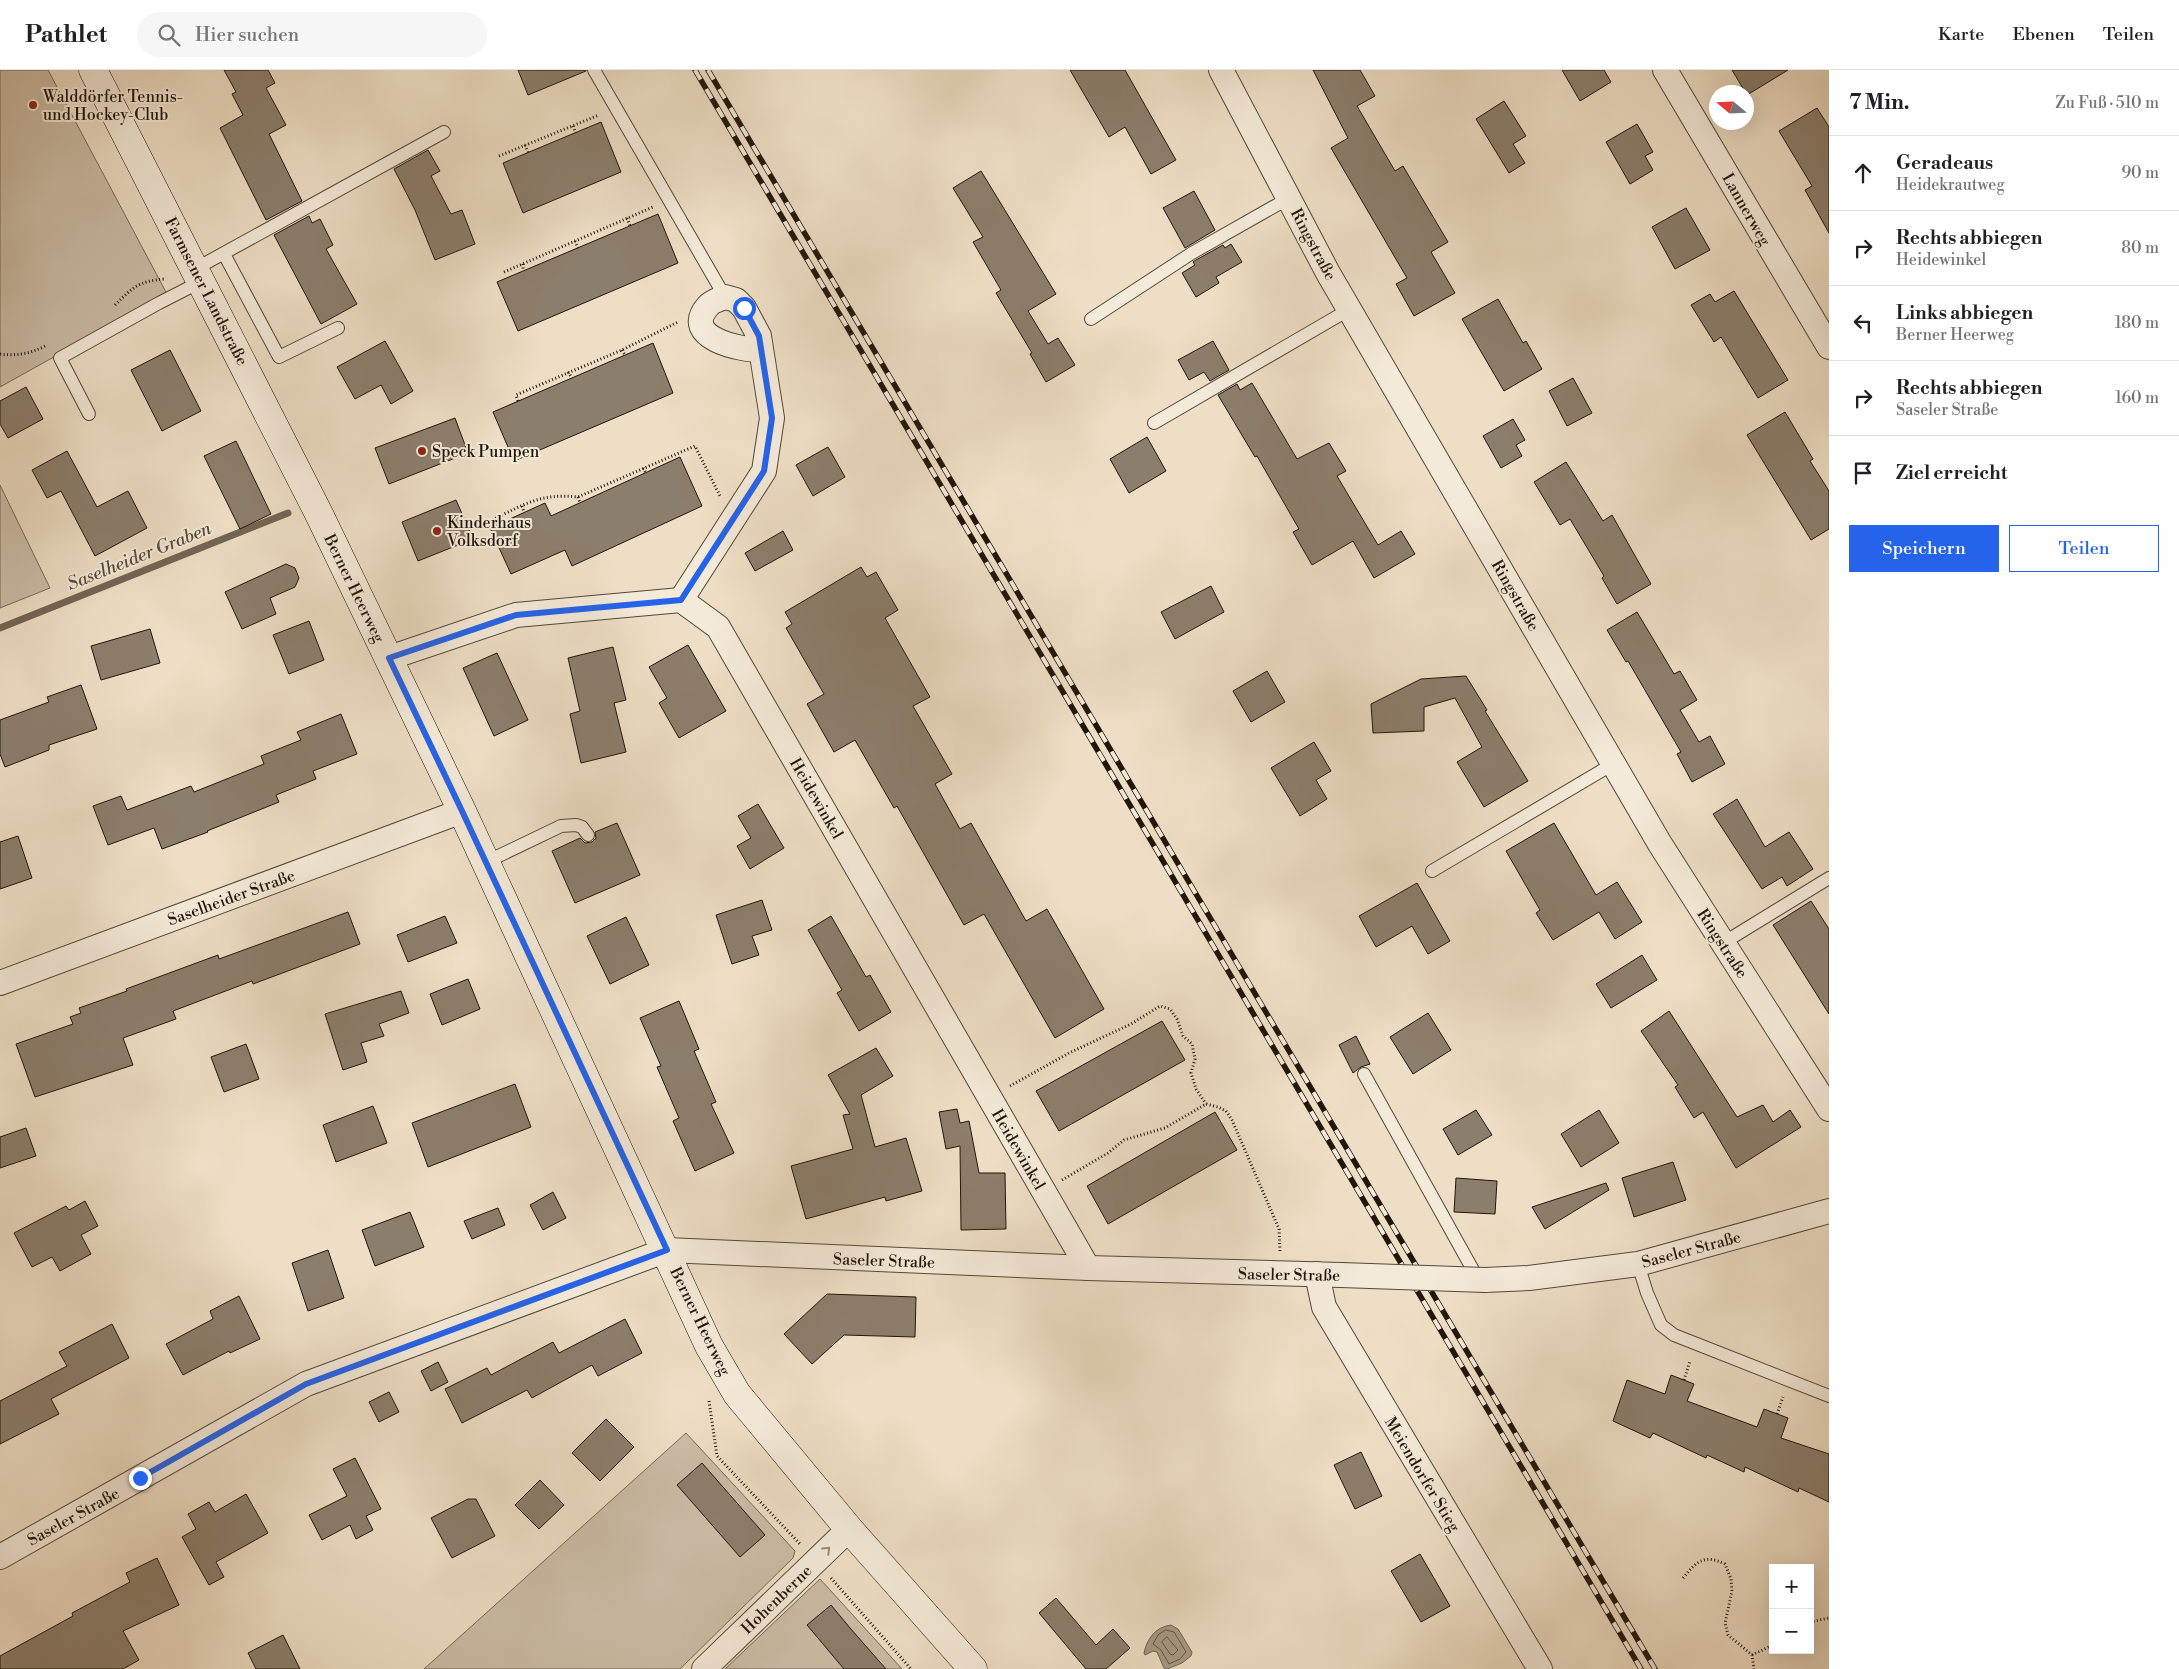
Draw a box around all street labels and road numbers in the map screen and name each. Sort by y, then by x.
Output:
street label: Lannerweg [1717,170,1775,250]
street label: Ringstraße [1286,205,1340,284]
street label: Farmsener Landstraße [160,214,252,369]
street label: Berner Heerweg [319,530,389,647]
street label: Ringstraße [1487,556,1544,635]
street label: Heidewinkel [785,754,847,843]
street label: Saselheider Straße [165,866,298,930]
street label: Ringstraße [1692,905,1752,982]
street label: Heidewinkel [987,1105,1049,1194]
street label: Saseler Straße [1639,1227,1743,1273]
street label: Saseler Straße [833,1249,935,1273]
street label: Berner Heerweg [665,1263,735,1380]
street label: Saseler Straße [1238,1264,1340,1286]
street label: Meiendorfer Stieg [1380,1413,1465,1536]
street label: Saseler Straße [24,1483,123,1550]
street label: Hohenberne [737,1561,816,1639]

